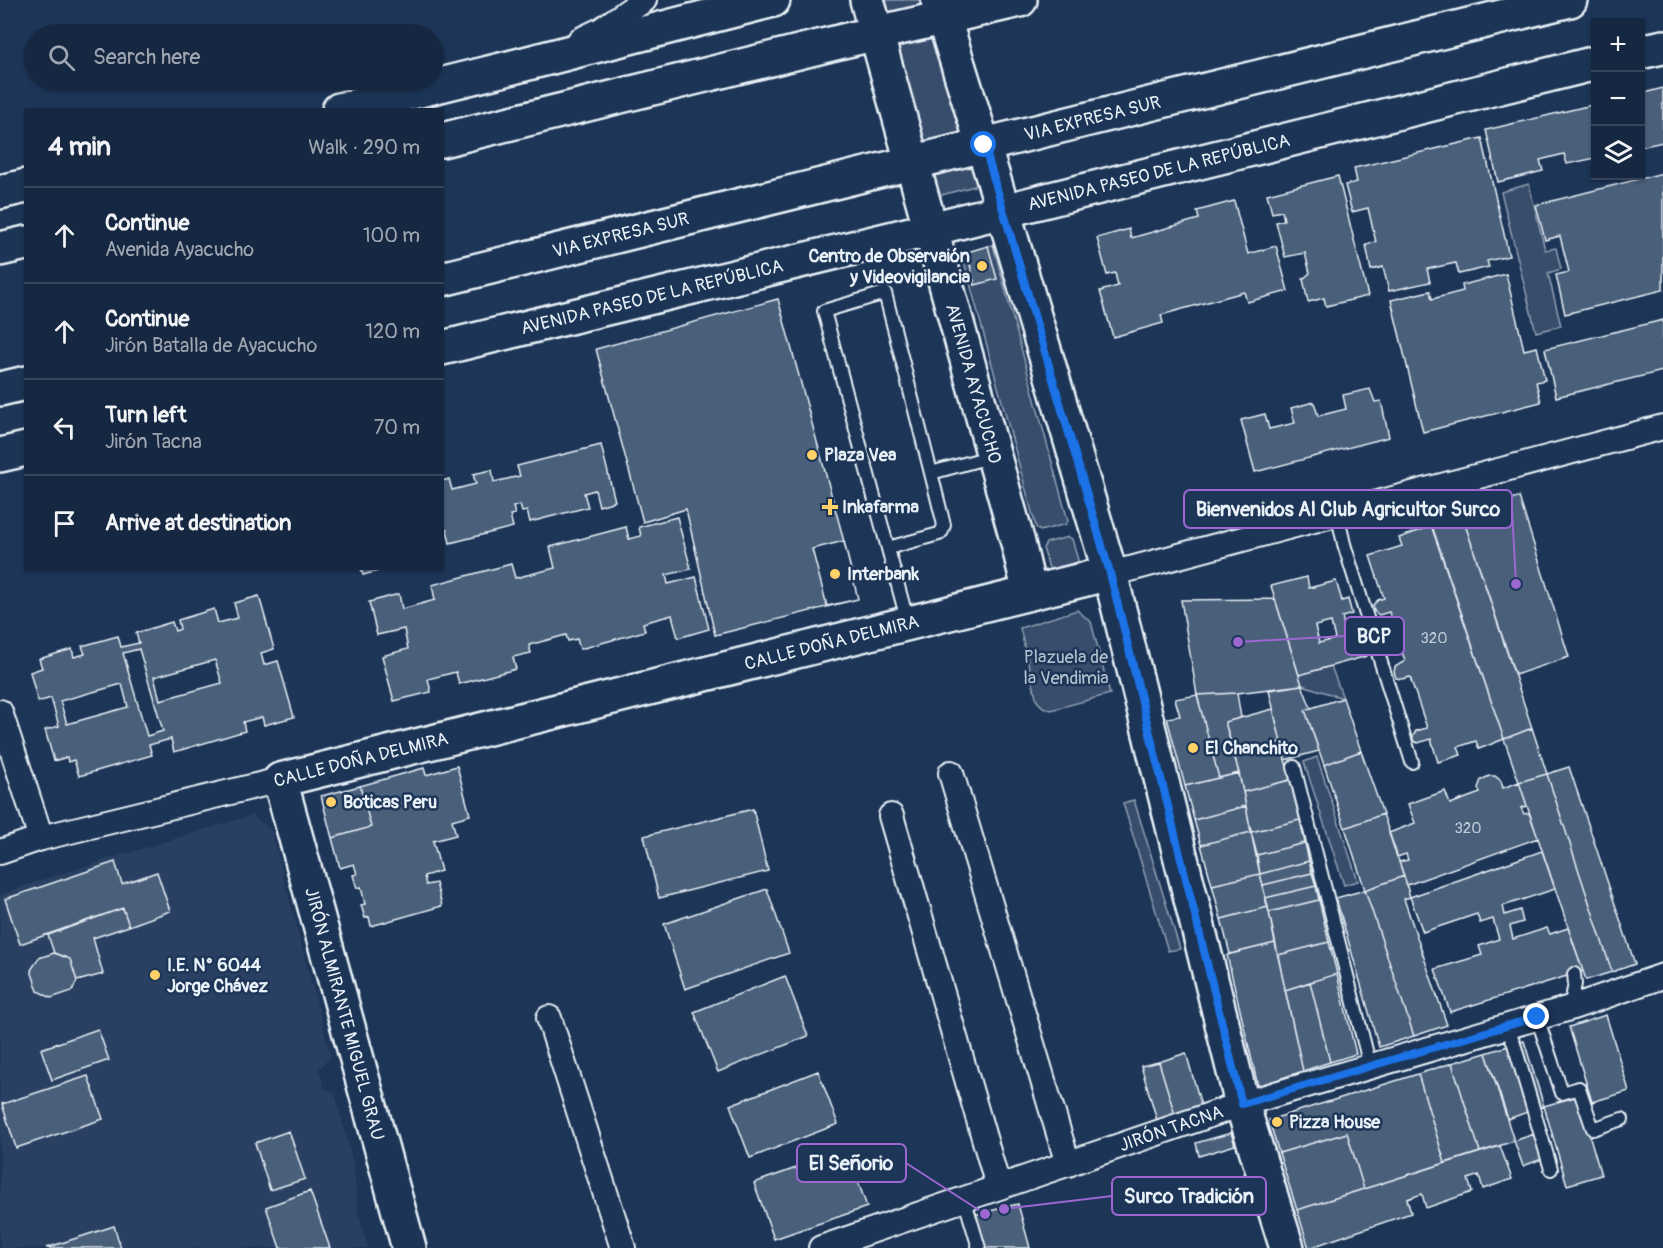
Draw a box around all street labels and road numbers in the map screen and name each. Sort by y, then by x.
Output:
street label: VIA EXPRESA SUR [1022,90,1163,146]
street label: AVENIDA PASEO DE LA REPÚBLICA [1025,128,1292,216]
street label: VIA EXPRESA SUR [550,207,691,263]
street label: AVENIDA PASEO DE LA REPÚBLICA [518,254,786,340]
street label: AVENIDA AYACUCHO [940,301,1007,466]
street label: CALLE DOÑA DELMIRA [742,610,922,675]
street label: CALLE DOÑA DELMIRA [271,727,451,793]
street label: JIRÓN ALMIRANTE MIGUEL GRAU [299,885,390,1143]
street label: JIRÓN TACNA [1116,1100,1226,1157]

